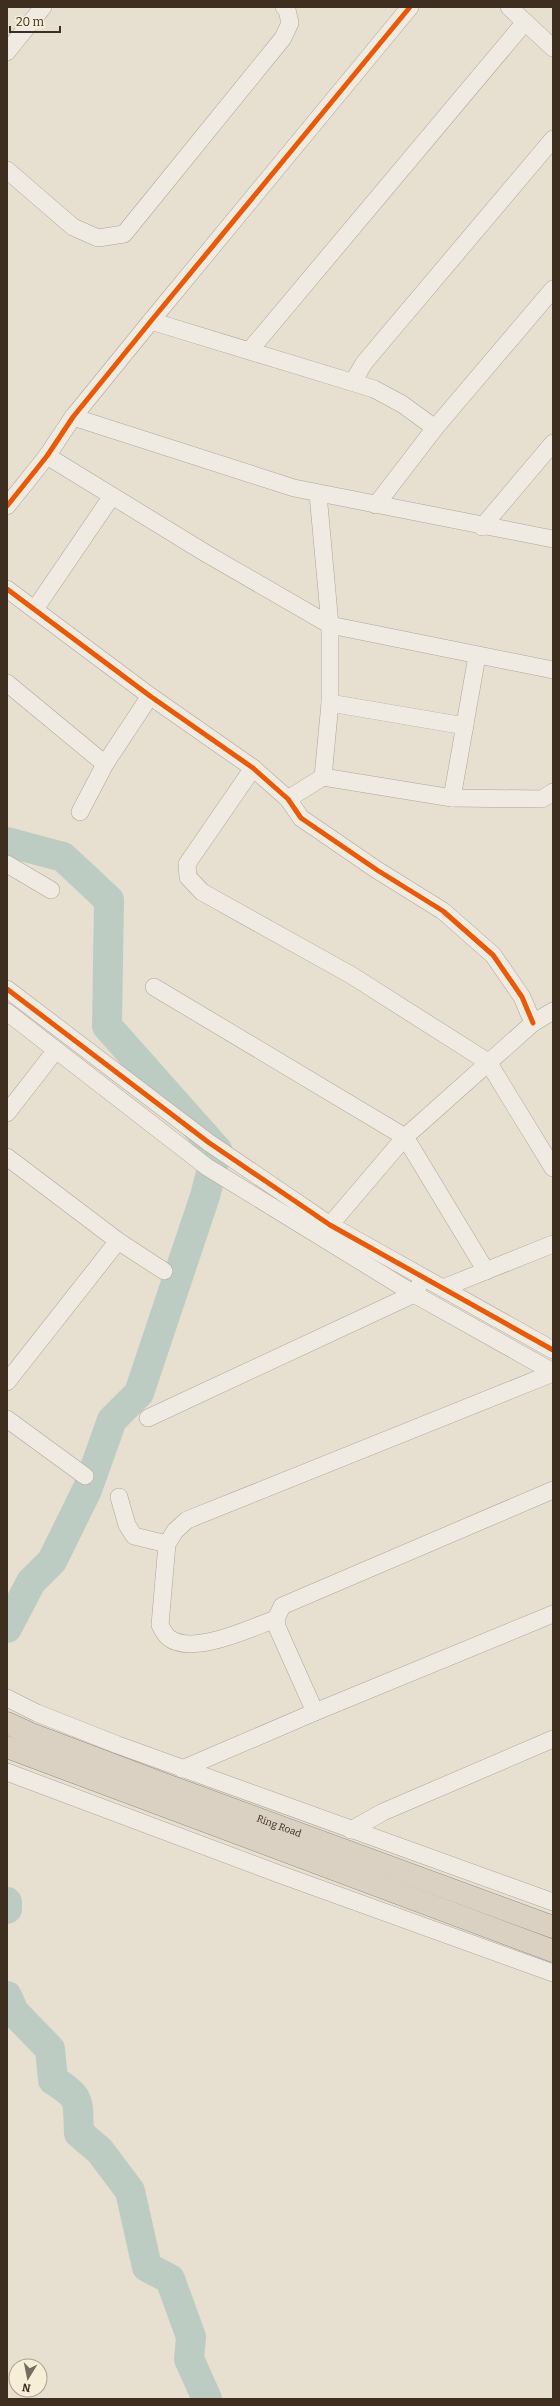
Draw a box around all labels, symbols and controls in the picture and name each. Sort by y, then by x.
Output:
scale bar [10,8,60,34]
text: 20 m [16,15,45,29]
street label: Ring Road [255,1813,303,1840]
north arrow [8,2358,48,2398]
text: N [21,2380,32,2394]

